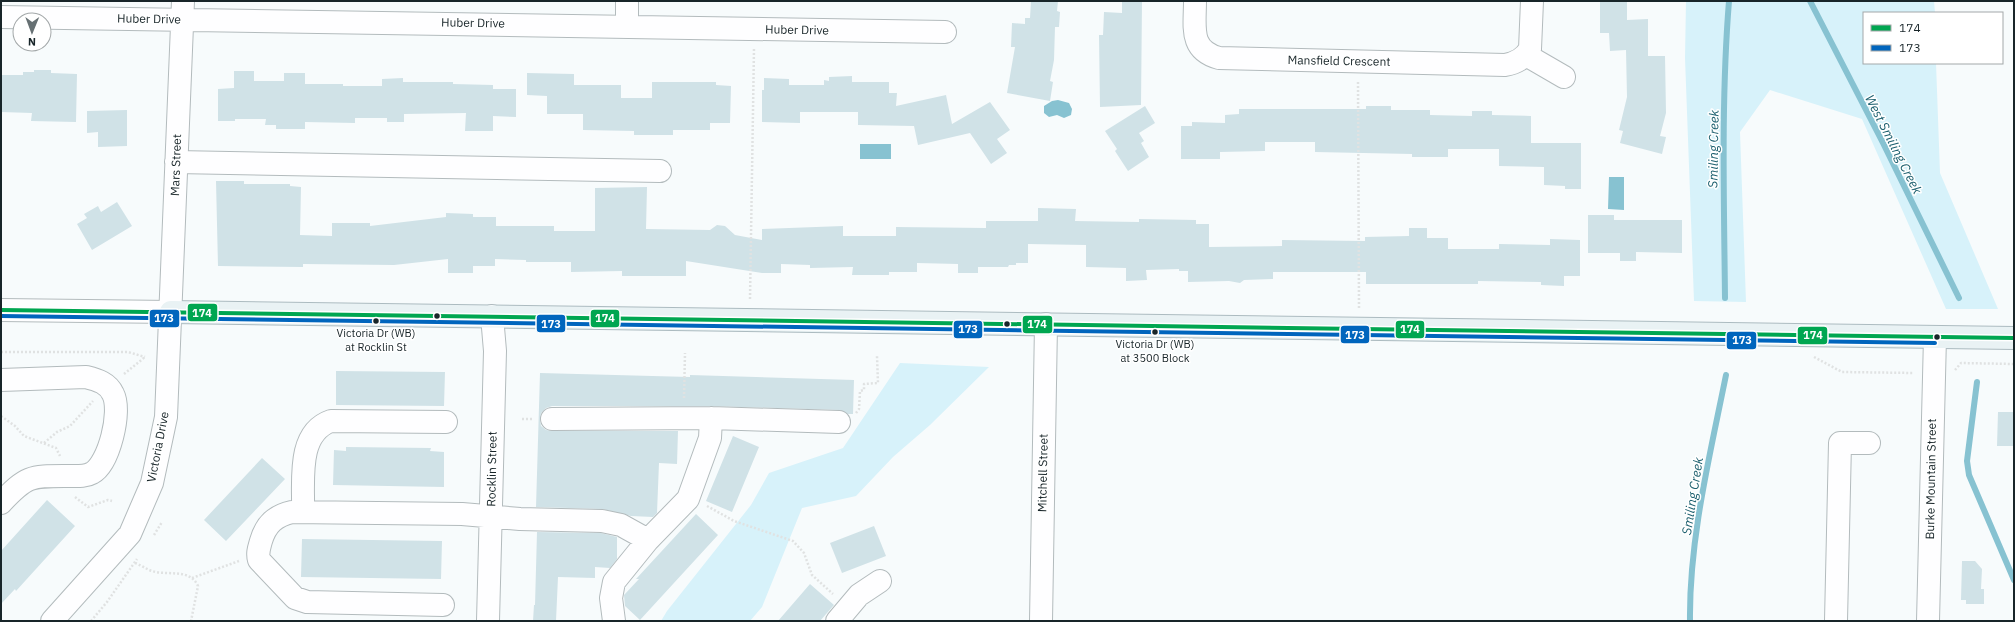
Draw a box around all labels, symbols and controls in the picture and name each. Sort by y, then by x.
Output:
street label: Huber Drive [117,10,182,27]
north arrow [12,12,52,52]
legend [1863,12,2003,64]
street label: Huber Drive [441,14,506,31]
text: 174 [1899,20,1921,35]
street label: Huber Drive [765,21,830,38]
text: N [28,35,36,49]
text: 173 [1899,40,1921,55]
street label: Mansfield Crescent [1287,52,1391,69]
water label: West Smiling Creek [1861,92,1926,197]
water label: Smiling Creek [1704,109,1723,188]
street label: Mars Street [167,134,184,196]
line badge: 174 [187,303,218,322]
text: 174 [192,306,212,320]
line badge: 173 [149,309,180,328]
line badge: 174 [590,309,620,328]
text: 173 [154,311,174,325]
unlabelled marker [432,311,442,321]
text: 174 [595,311,615,325]
line badge: 173 [536,314,566,333]
line badge: 174 [1022,315,1053,334]
marker: Victoria Dr (WB) at Rocklin St [371,316,381,326]
text: 173 [541,317,561,331]
text: 174 [1027,317,1047,331]
unlabelled marker [1002,319,1012,329]
line badge: 173 [953,320,983,339]
line badge: 174 [1395,320,1425,339]
text: 173 [958,322,978,336]
text: 174 [1400,322,1420,336]
line badge: 173 [1340,325,1370,344]
place label: Victoria Dr (WB) at Rocklin St [337,326,415,354]
line badge: 174 [1797,326,1828,345]
marker: Victoria Dr (WB) at 3500 Block [1150,327,1160,337]
text: 173 [1345,328,1365,342]
text: 174 [1803,328,1823,342]
line badge: 173 [1726,331,1757,350]
unlabelled marker [1932,332,1942,342]
text: 173 [1732,333,1752,347]
place label: Victoria Dr (WB) at 3500 Block [1116,337,1194,365]
street label: Victoria Drive [143,410,172,484]
street label: Burke Mountain Street [1922,418,1939,540]
street label: Rocklin Street [483,431,500,507]
street label: Mitchell Street [1034,434,1051,512]
water label: Smiling Creek [1678,456,1707,536]

